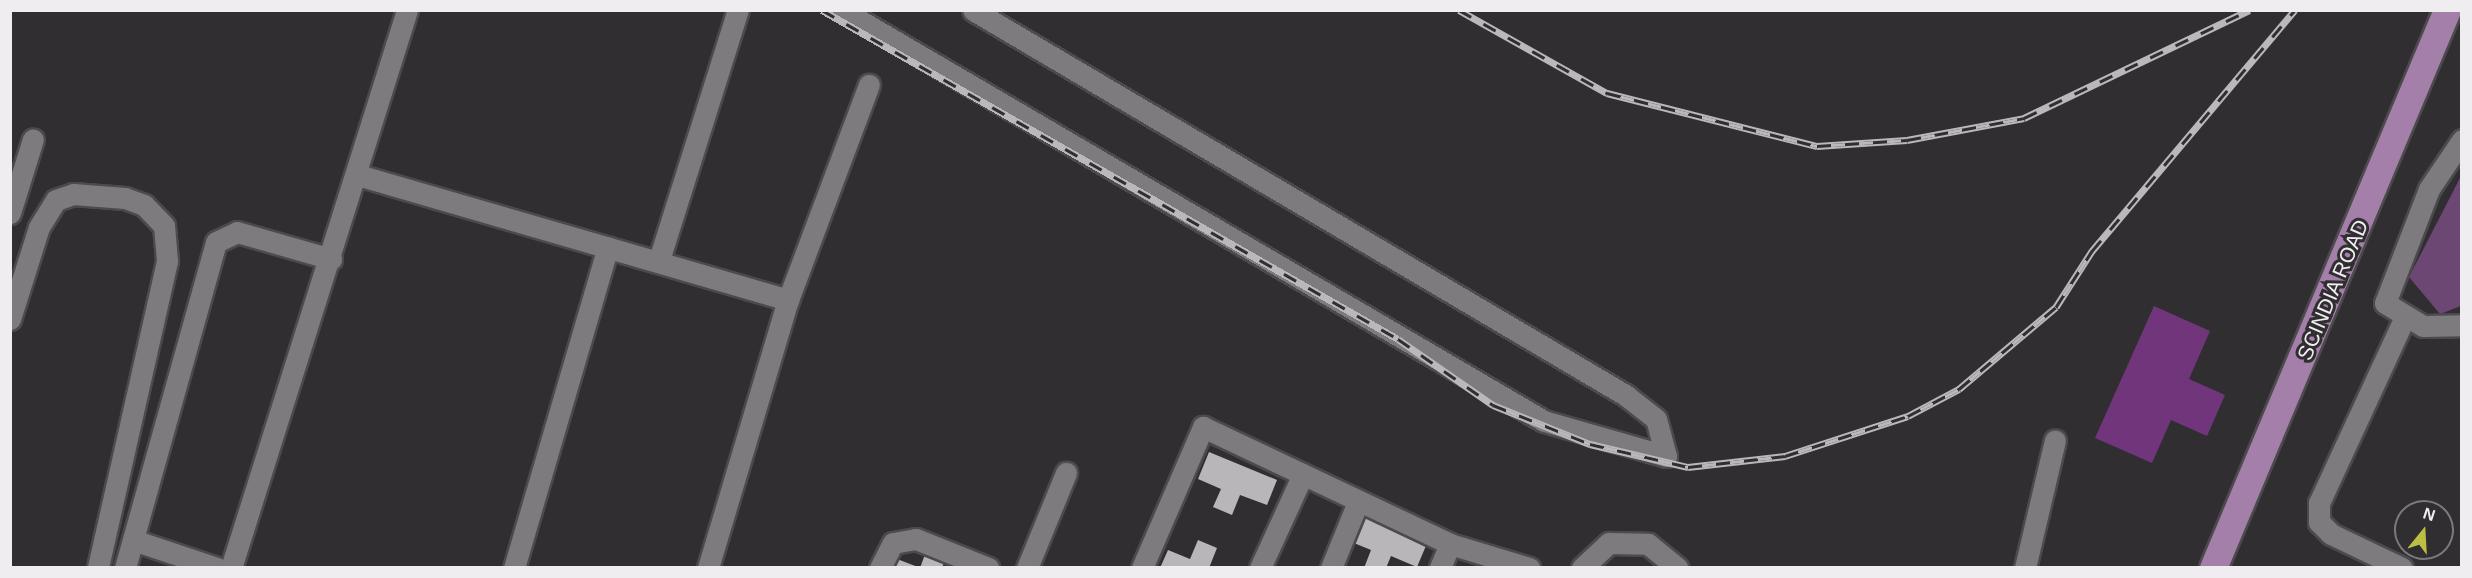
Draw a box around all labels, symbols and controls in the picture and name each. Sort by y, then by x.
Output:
street label: SCINDIA ROAD [2292,215,2374,365]
north arrow [2394,500,2454,560]
text: N [2421,504,2437,524]

